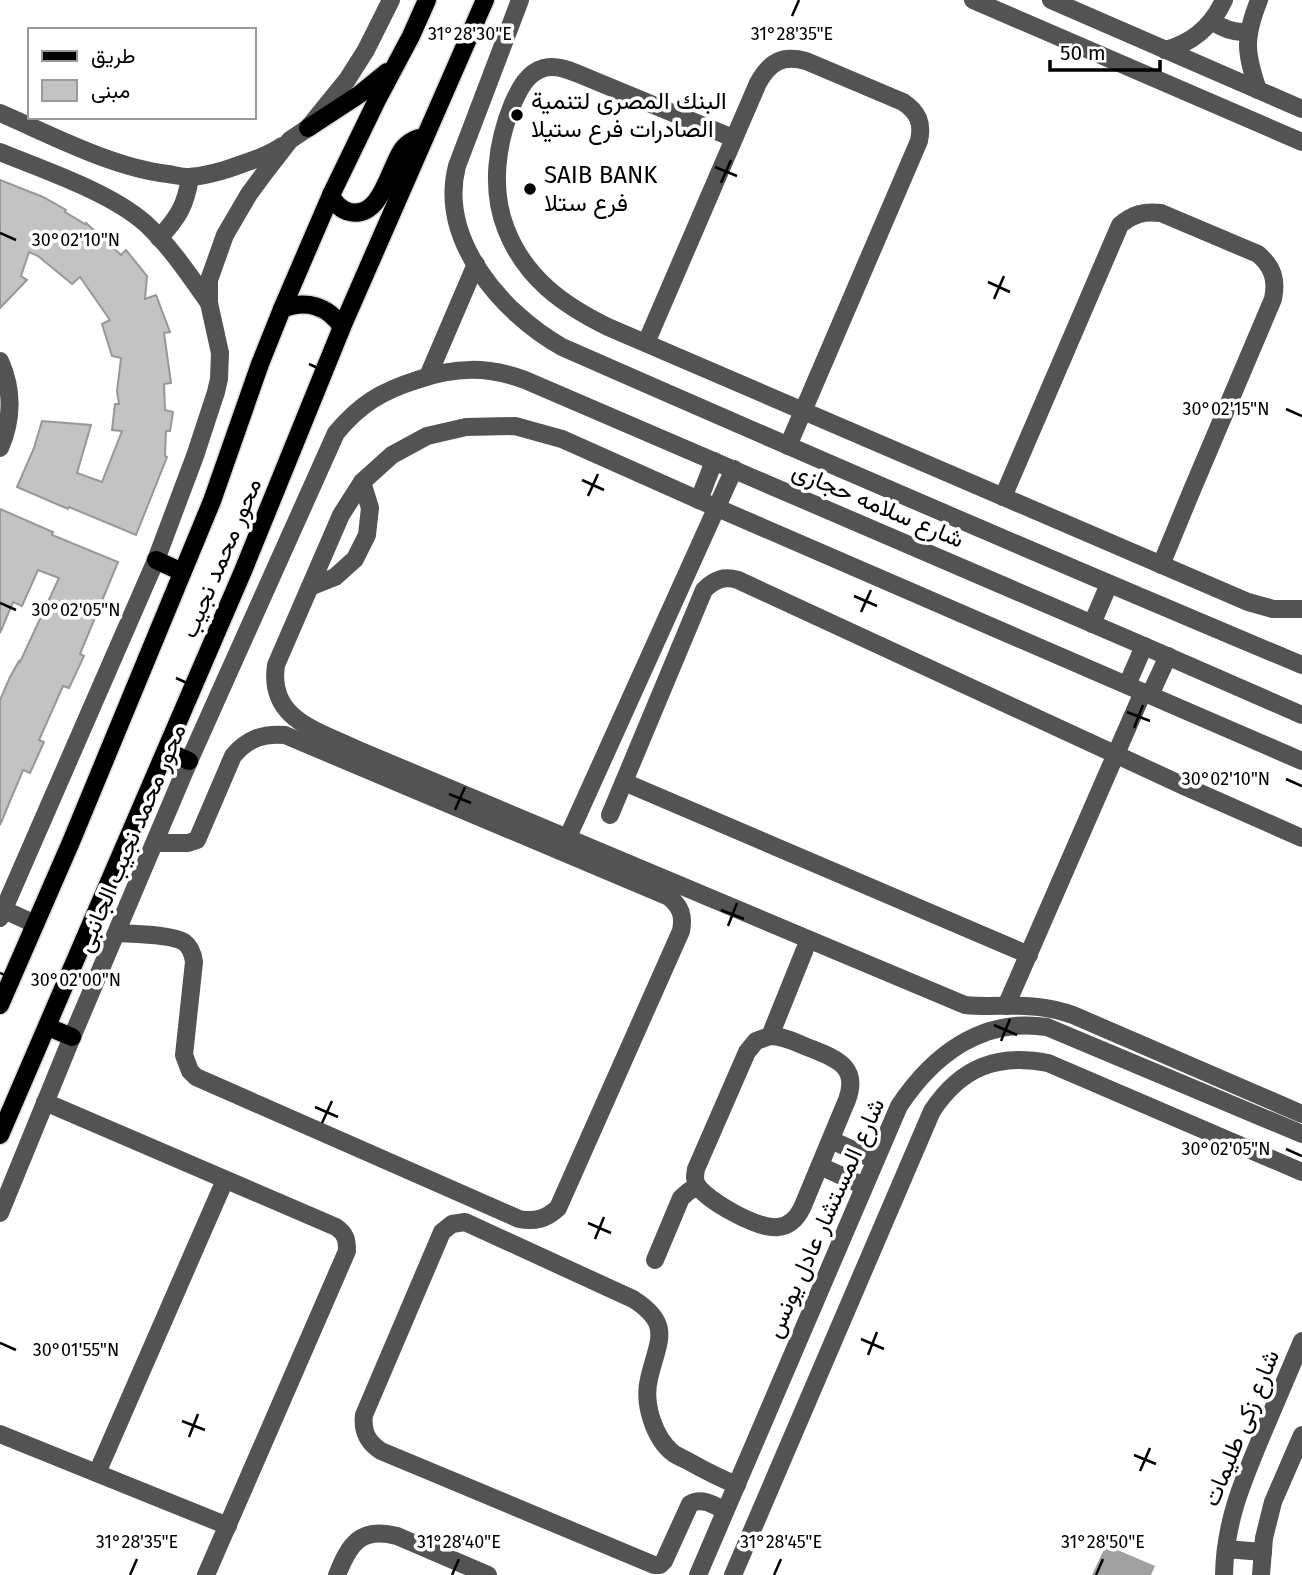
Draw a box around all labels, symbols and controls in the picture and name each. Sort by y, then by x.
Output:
text: 31°28'30"E [428,23,512,45]
text: 31°28'35"E [751,23,833,45]
legend [28,28,256,119]
scale bar [1050,28,1160,72]
text: 50 m [1060,40,1106,66]
text: طريق [91,43,136,69]
text: مبنى [91,78,130,104]
place label: البنك المصرى لتنمية الصادرات فرع ستيلا [531,87,727,145]
marker: البنك المصرى لتنمية الصادرات فرع ستيلا [509,107,525,123]
place label: SAIB BANK فرع ستلا [544,161,658,219]
marker: SAIB BANK فرع ستلا [522,181,538,197]
text: 30°02'10"N [32,229,120,251]
text: 30°02'15"N [1183,398,1269,420]
street label: شارع سلامه حجازى [787,456,968,556]
street label: محور محمد نجيب [175,474,268,642]
text: 30°02'05"N [32,599,120,621]
street label: محور محمد نجيب الجانبى [70,720,193,957]
text: 30°02'10"N [1182,768,1270,790]
text: 30°02'00"N [31,969,121,991]
street label: شارع المستشار عادل يونس [760,1094,892,1343]
text: 30°02'05"N [1182,1138,1270,1160]
text: 30°01'55"N [33,1339,119,1361]
street label: شارع زكى طليمات [1197,1346,1287,1511]
text: 31°28'35"E [96,1531,178,1553]
text: 31°28'40"E [417,1531,501,1553]
text: 31°28'45"E [740,1531,822,1553]
text: 31°28'50"E [1061,1531,1145,1553]

